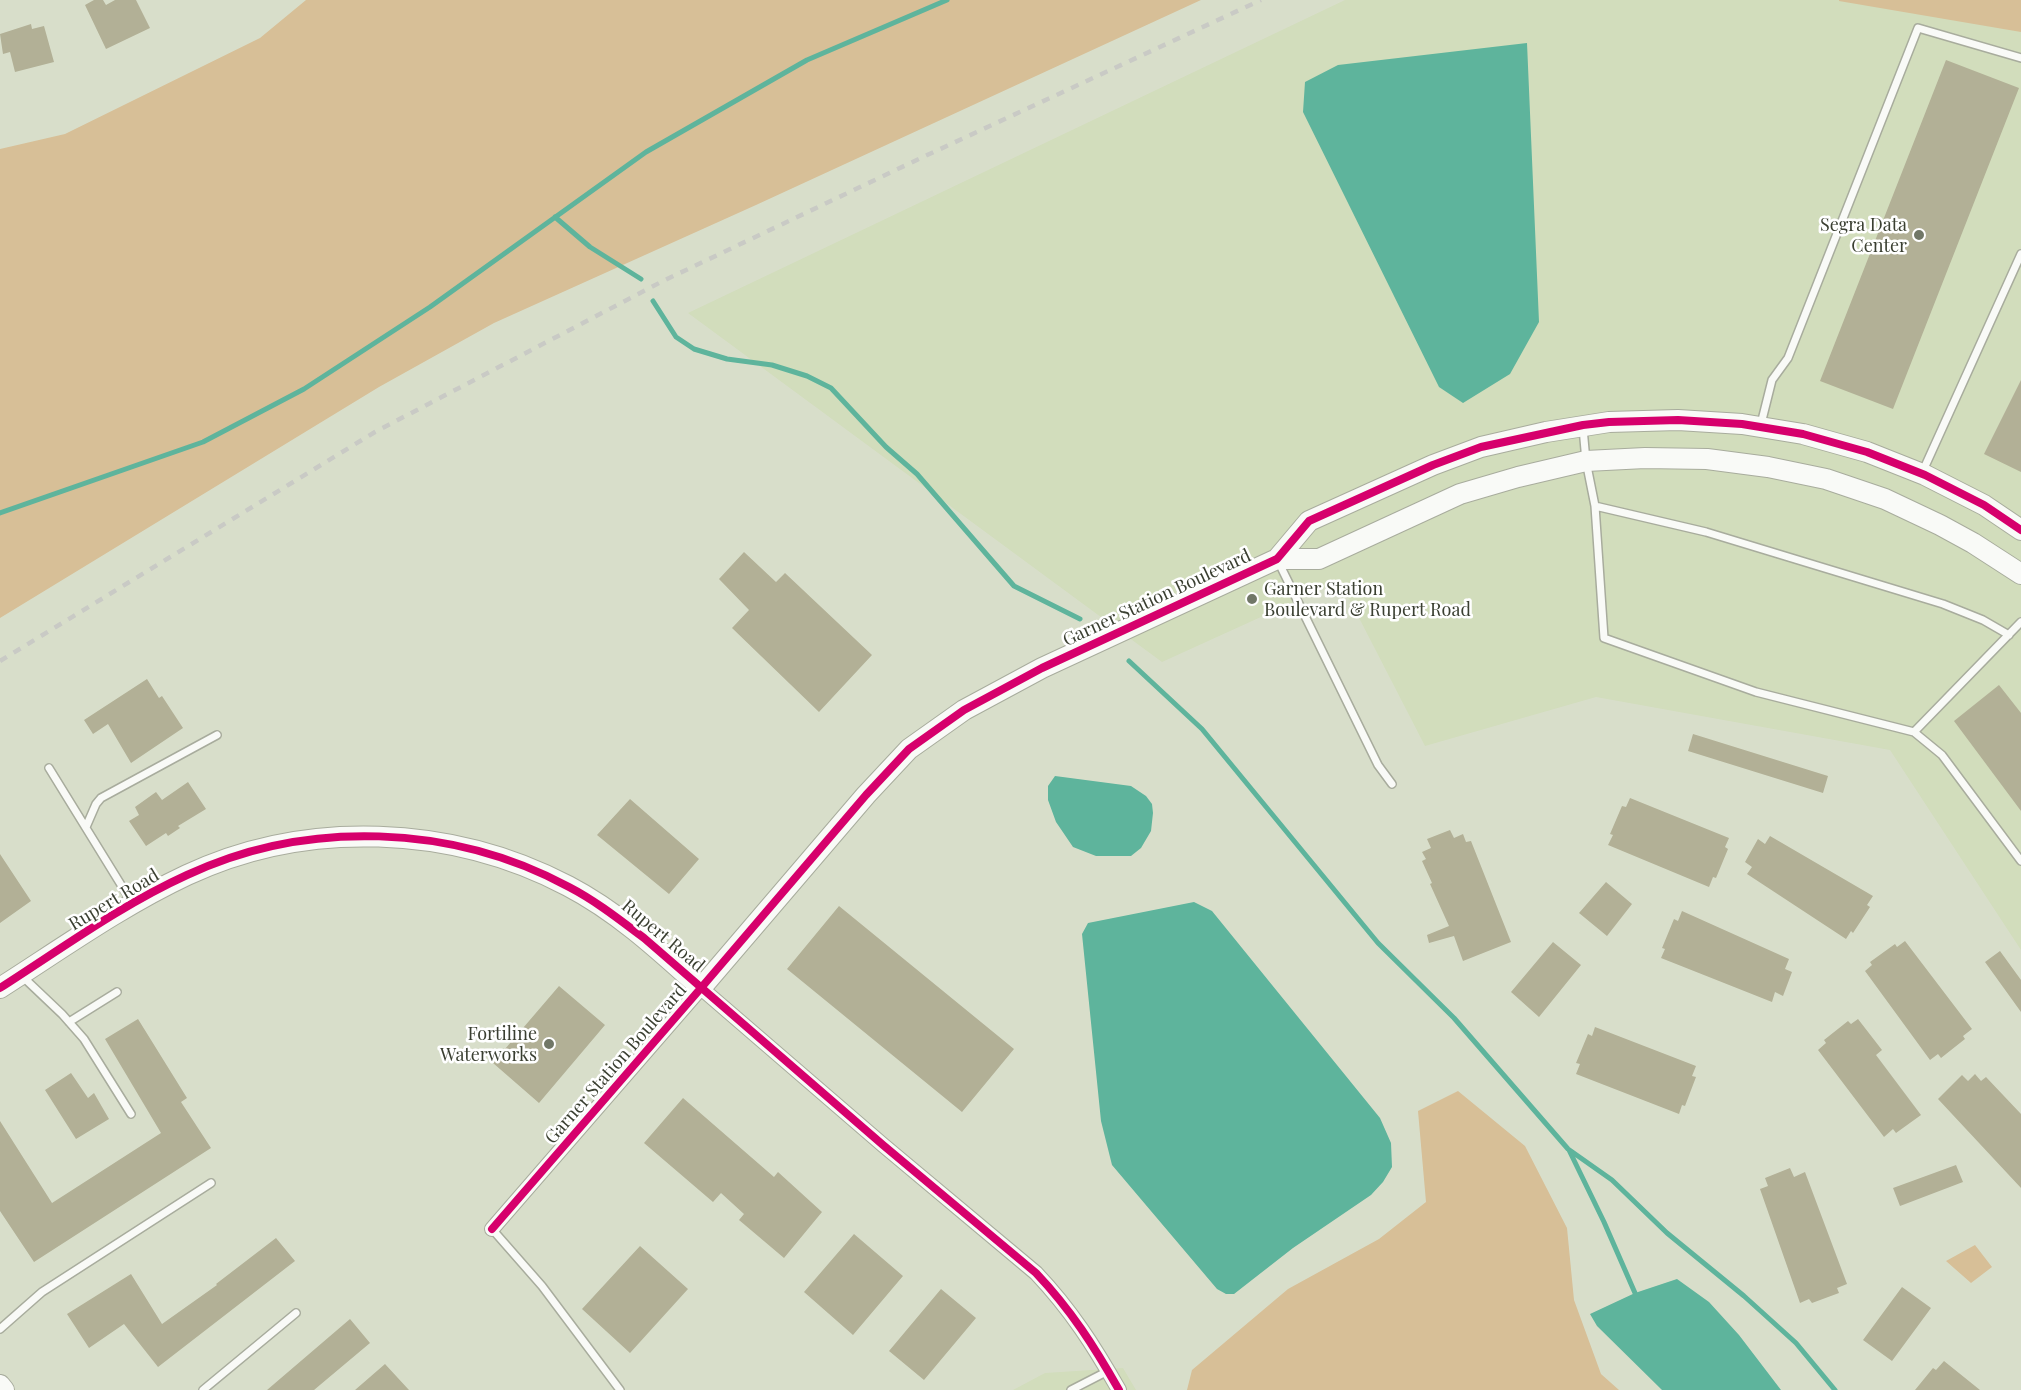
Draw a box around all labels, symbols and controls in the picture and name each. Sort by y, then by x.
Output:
place label: Segra Data Center [1820,214,1907,256]
marker: Segra Data Center [1912,228,1926,242]
street label: Garner Station Boulevard [1060,545,1254,651]
place label: Garner Station Boulevard & Rupert Road [1264,578,1471,620]
marker: Garner Station Boulevard & Rupert Road [1245,592,1259,606]
street label: Rupert Road [65,865,163,935]
street label: Rupert Road [617,895,709,977]
street label: Garner Station Boulevard [541,980,691,1148]
place label: Fortiline Waterworks [440,1023,537,1066]
marker: Fortiline Waterworks [542,1037,556,1051]

